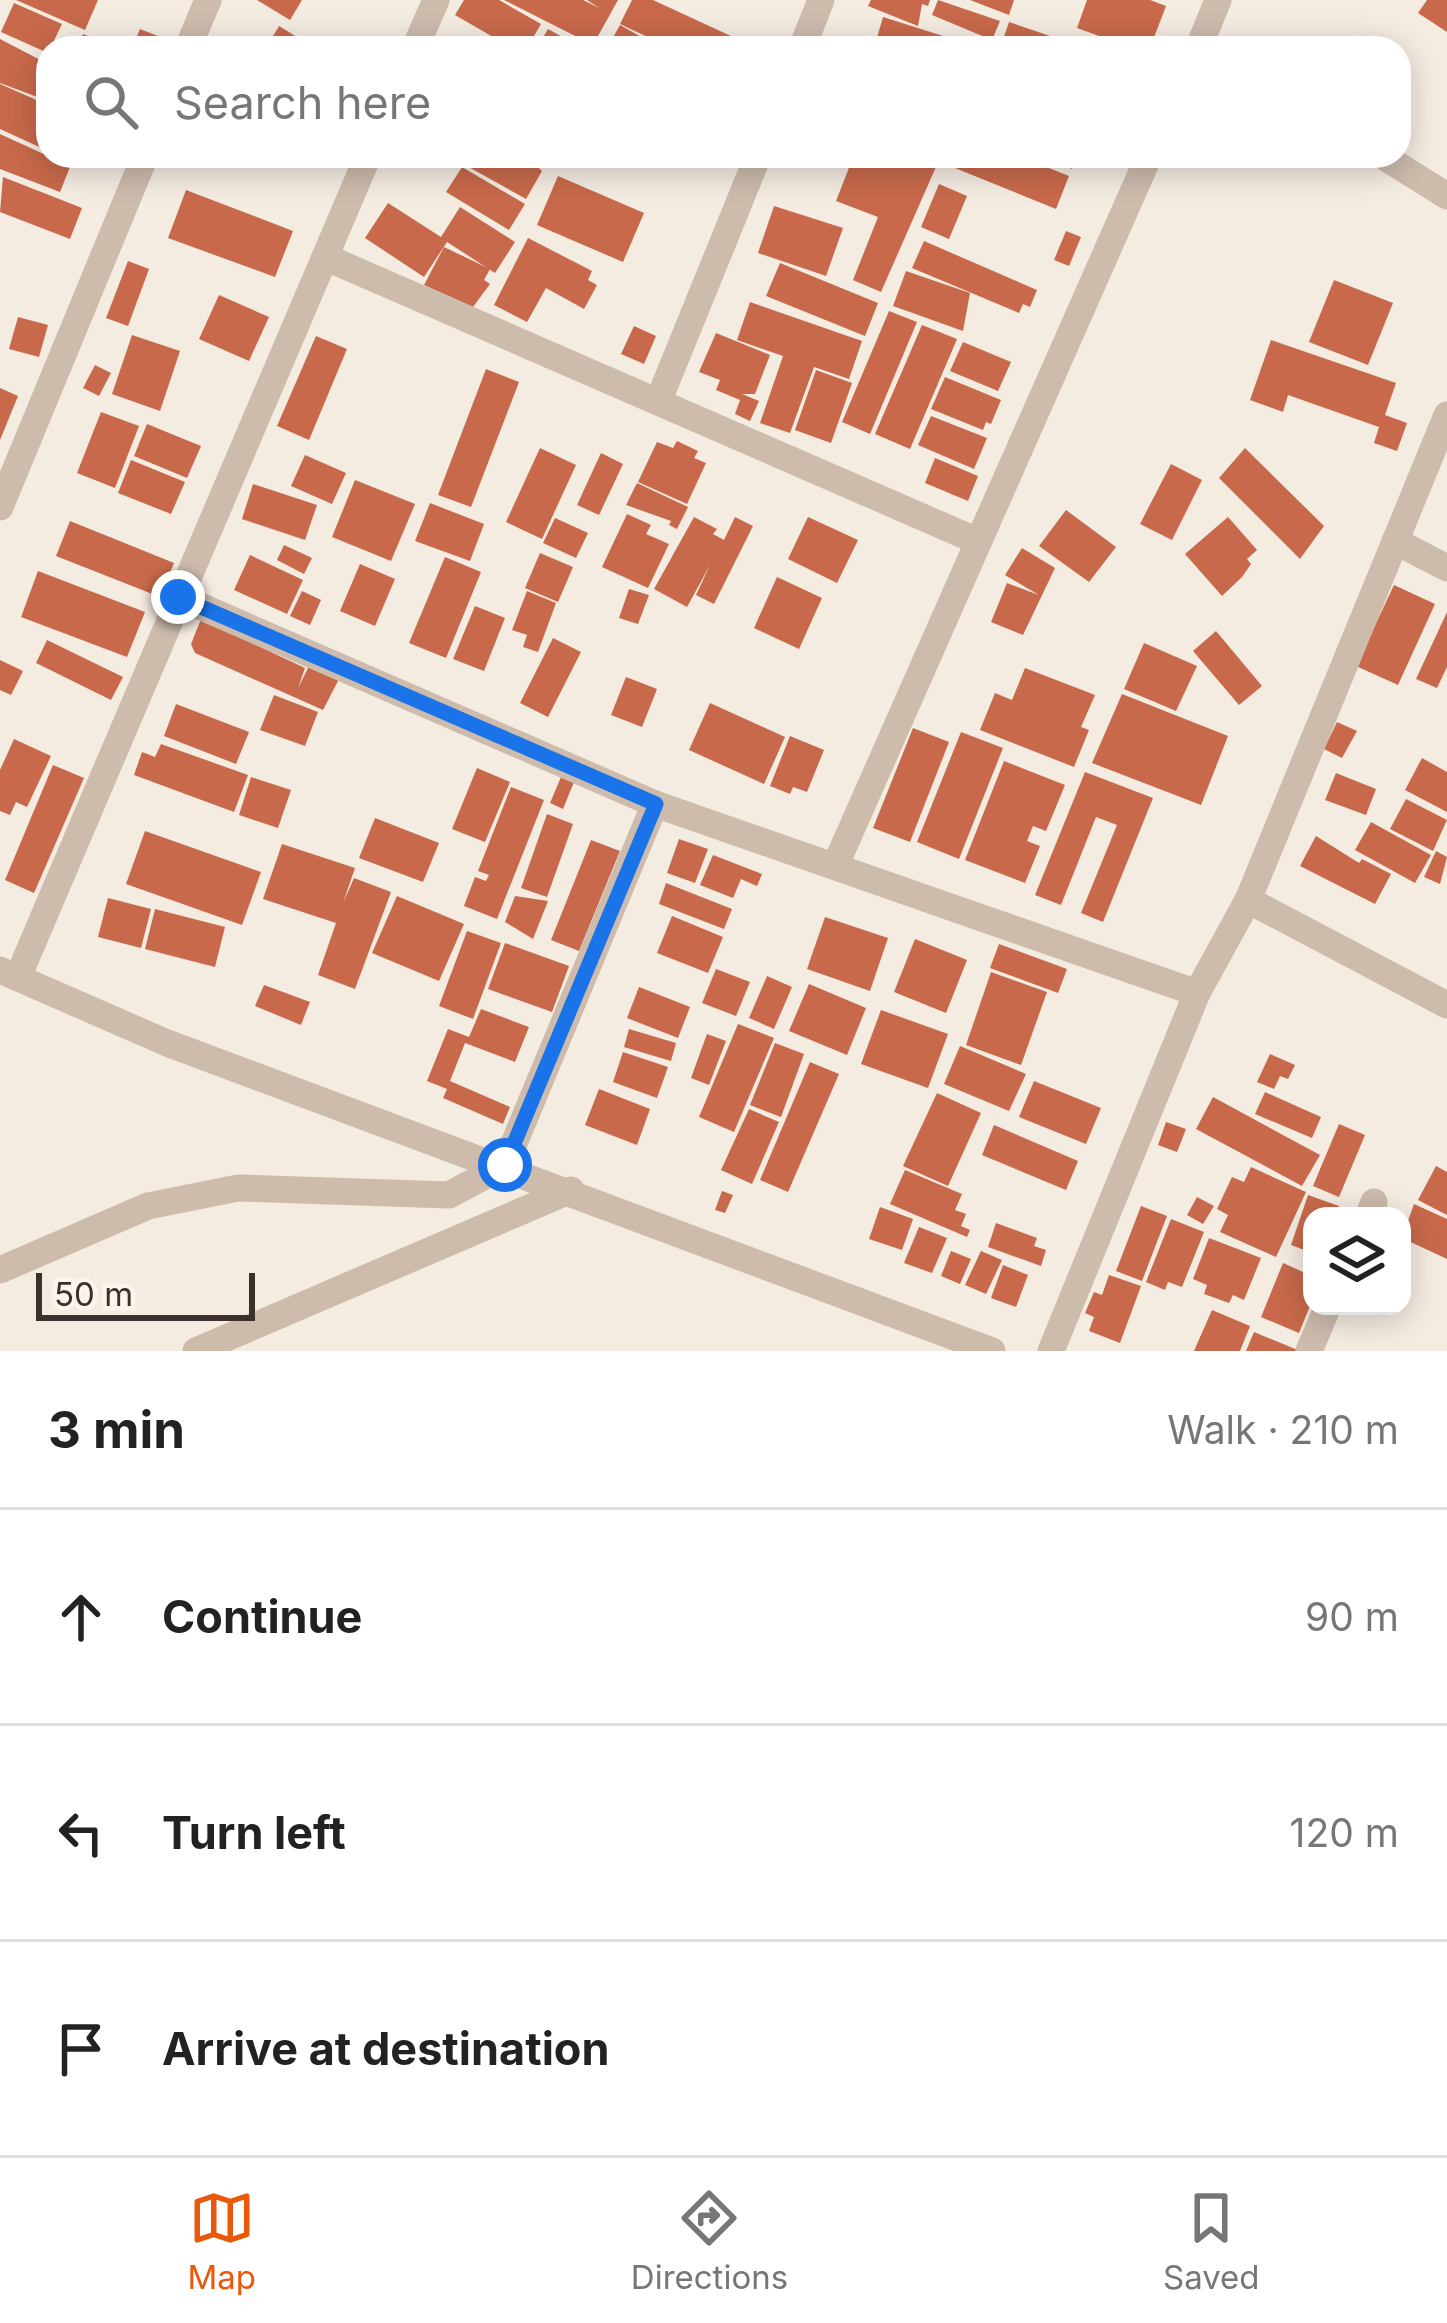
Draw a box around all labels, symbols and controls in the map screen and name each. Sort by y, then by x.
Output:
search box [36,36,1411,168]
icon: search [78,69,144,135]
text: Search here [174,75,431,130]
route end [151,570,205,624]
route start [478,1138,532,1192]
map controls [1303,1207,1411,1315]
button: layers [1303,1207,1411,1315]
scale bar [36,1267,255,1320]
text: 50 m [54,1274,133,1314]
text: 3 min [48,1399,185,1460]
text: Walk · 210 m [1167,1406,1399,1453]
icon: ahead [48,1584,114,1650]
text: Continue [162,1589,362,1644]
text: 90 m [1305,1593,1399,1640]
icon: left [48,1800,114,1866]
text: Turn left [162,1805,346,1860]
text: 120 m [1290,1809,1399,1856]
icon: arrive [48,2016,114,2082]
text: Arrive at destination [162,2021,609,2076]
tab: Map [187,2185,256,2297]
tab: Directions [631,2185,788,2297]
tab: Saved [1163,2185,1260,2297]

